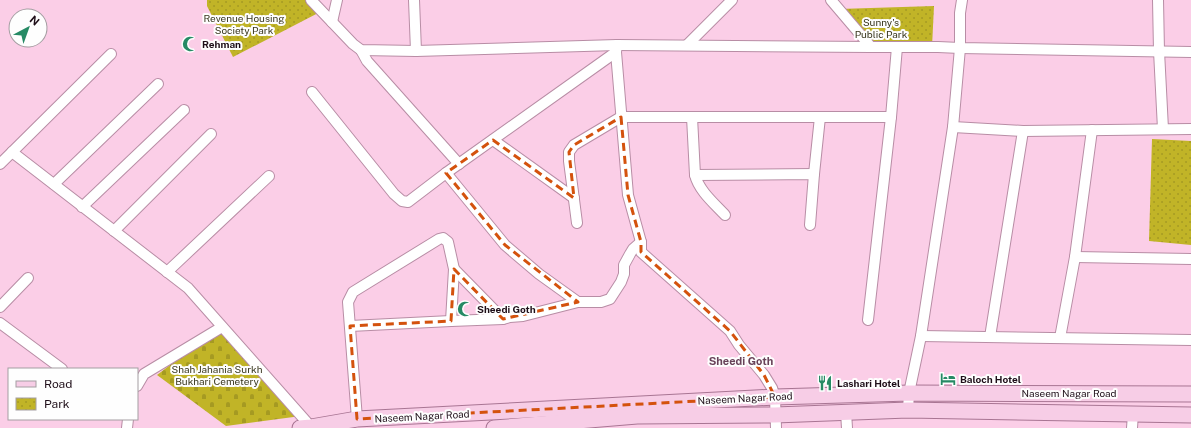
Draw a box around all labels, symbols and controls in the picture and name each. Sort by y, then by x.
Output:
north arrow [8,8,48,48]
park label: Revenue Housing Society Park [203,12,285,36]
text: N [27,13,42,28]
park label: Sunny's Public Park [855,16,908,40]
mosque icon: Rehman [181,35,199,53]
place label: Rehman [202,38,241,50]
mosque icon: Sheedi Goth [456,300,474,318]
place label: Sheedi Goth [477,303,536,315]
district label: Sheedi Goth [709,355,773,367]
park label: Shah Jahania Surkh Bukhari Cemetery [172,363,263,387]
legend [8,368,138,420]
hotel icon: Baloch Hotel [939,370,957,388]
place label: Baloch Hotel [960,373,1021,385]
restaurant icon: Lashari Hotel [816,374,834,392]
text: Road [44,377,72,391]
place label: Lashari Hotel [837,377,900,389]
street label: Naseem Nagar Road [1021,387,1117,399]
street label: Naseem Nagar Road [697,390,793,406]
text: Park [44,397,70,411]
street label: Naseem Nagar Road [374,408,470,424]

